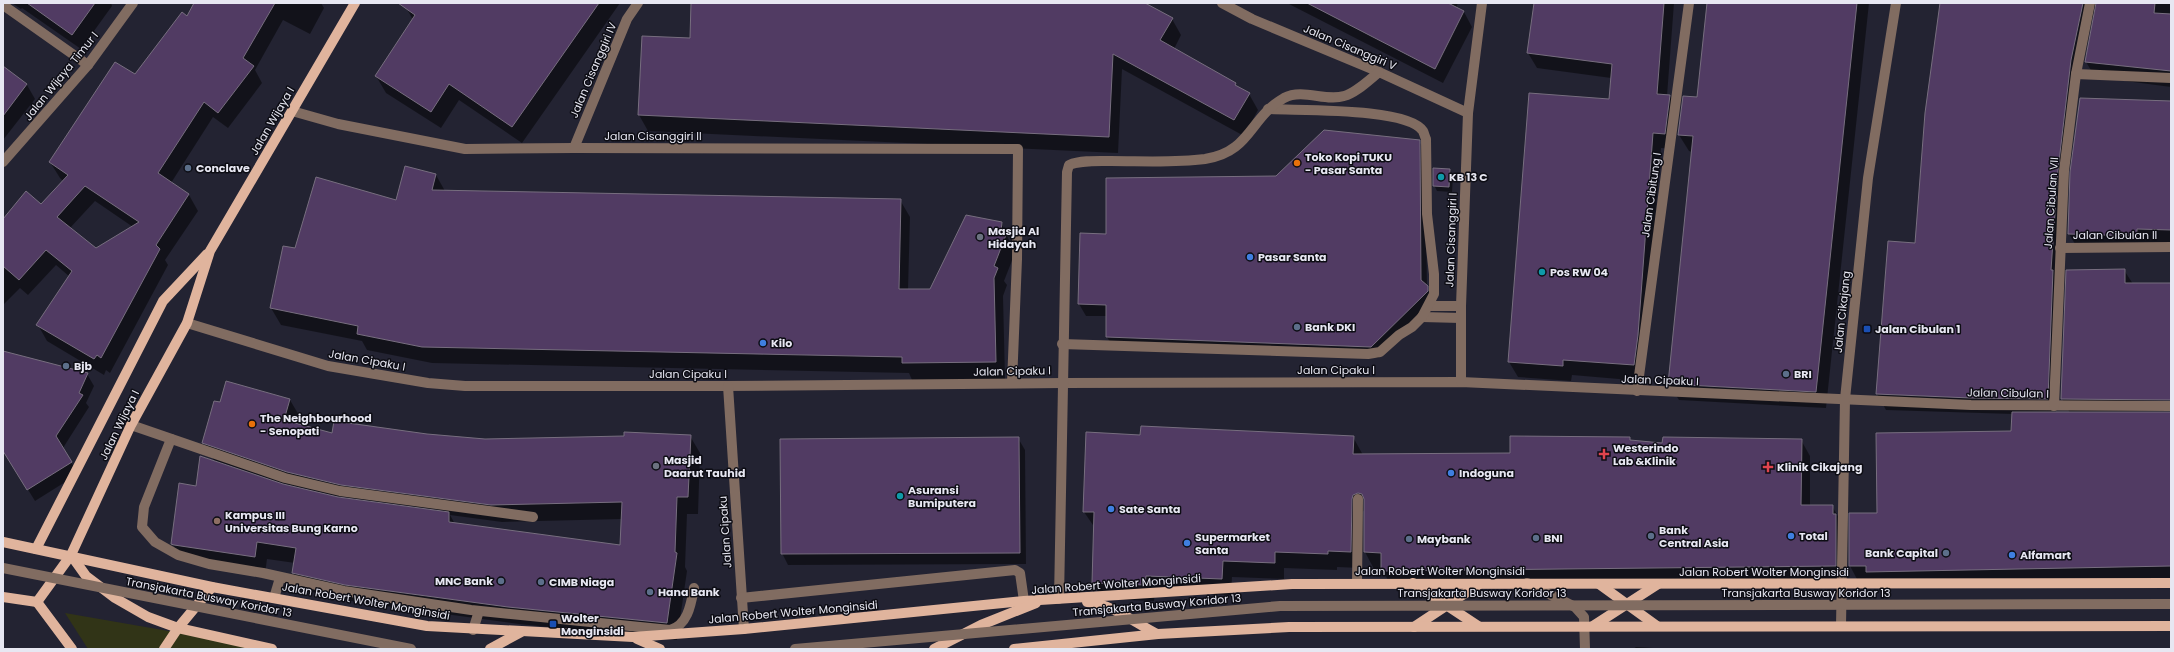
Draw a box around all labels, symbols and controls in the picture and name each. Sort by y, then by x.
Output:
street label: Jalan Cisanggiri IV [566,19,621,120]
street label: Jalan Cisanggiri V [1301,20,1399,74]
street label: Jalan Wijaya Timur I [20,28,102,124]
street label: Jalan Wijaya I [246,84,298,158]
street label: Jalan Cisanggiri II [604,128,702,144]
place label: Toko Kopi TUKU - Pasar Santa [1305,149,1392,178]
street label: Jalan Cibitung I [1637,151,1665,239]
street label: Jalan Cibulan VII [2040,157,2062,249]
marker: Toko Kopi TUKU - Pasar Santa [1292,158,1302,168]
place label: Conclave [196,160,250,176]
marker: Conclave [183,163,193,173]
place label: KB 13 C [1449,169,1488,185]
marker: KB 13 C [1436,172,1446,182]
street label: Jalan Cisanggiri I [1441,192,1461,288]
place label: Masjid Al Hidayah [988,223,1039,252]
street label: Jalan Cibulan II [2073,227,2157,243]
marker: Masjid Al Hidayah [975,232,985,242]
place label: Pasar Santa [1258,249,1327,265]
marker: Pasar Santa [1245,252,1255,262]
place label: Pos RW 04 [1550,264,1609,280]
marker: Pos RW 04 [1537,267,1547,277]
street label: Jalan Cikajang [1830,270,1854,354]
place label: Bank DKI [1305,319,1355,335]
place label: Jalan Cibulan 1 [1875,321,1960,337]
marker: Bank DKI [1292,322,1302,332]
marker: Jalan Cibulan 1 [1862,324,1872,334]
place label: Kilo [771,335,792,351]
marker: Kilo [758,338,768,348]
street label: Jalan Cipaku I [327,345,407,375]
place label: Bjb [74,358,92,374]
marker: Bjb [61,361,71,371]
street label: Jalan Cipaku I [973,362,1051,380]
street label: Jalan Cipaku I [1297,362,1375,378]
street label: Jalan Cipaku I [649,366,727,382]
place label: BRI [1794,366,1812,382]
marker: BRI [1781,369,1791,379]
street label: Jalan Cipaku I [1621,371,1699,389]
street label: Jalan Cibulan I [1967,384,2049,402]
street label: Jalan Wijaya I [95,387,143,463]
place label: The Neighbourhood - Senopati [260,410,372,439]
marker: The Neighbourhood - Senopati [247,419,257,429]
place label: Westerindo Lab &Klinik [1613,440,1679,469]
marker: Westerindo Lab &Klinik [1598,448,1610,460]
place label: Masjid Daarut Tauhid [664,452,745,481]
place label: Klinik Cikajang [1777,459,1862,475]
marker: Masjid Daarut Tauhid [651,461,661,471]
marker: Klinik Cikajang [1762,461,1774,473]
place label: Indoguna [1459,465,1514,481]
marker: Indoguna [1446,468,1456,478]
place label: Asuransi Bumiputera [908,482,976,511]
marker: Asuransi Bumiputera [895,491,905,501]
street label: Jalan Cipaku [715,495,735,569]
place label: Sate Santa [1119,501,1180,517]
marker: Sate Santa [1106,504,1116,514]
place label: Kampus III Universitas Bung Karno [225,507,358,536]
marker: Kampus III Universitas Bung Karno [212,516,222,526]
place label: Bank Central Asia [1659,522,1729,551]
place label: Total [1799,528,1828,544]
place label: Supermarket Santa [1195,529,1271,558]
place label: BNI [1544,530,1563,546]
place label: Maybank [1417,531,1471,547]
marker: Bank Central Asia [1646,531,1656,541]
marker: Total [1786,531,1796,541]
marker: BNI [1531,533,1541,543]
marker: Maybank [1404,534,1414,544]
marker: Supermarket Santa [1182,538,1192,548]
place label: Bank Capital [1865,545,1938,561]
place label: Alfamart [2020,547,2072,563]
marker: Bank Capital [1941,548,1951,558]
marker: Alfamart [2007,550,2017,560]
street label: Jalan Robert Wolter Monginsidi [1355,563,1525,579]
street label: Jalan Robert Wolter Monginsidi [1679,564,1849,580]
street label: Jalan Robert Wolter Monginsidi [1031,570,1202,598]
street label: Transjakarta Busway Koridor 13 [124,573,294,621]
place label: MNC Bank [435,573,493,589]
place label: CIMB Niaga [549,574,614,590]
marker: MNC Bank [496,576,506,586]
marker: CIMB Niaga [536,577,546,587]
street label: Jalan Robert Wolter Monginsidi [281,578,451,624]
place label: Hana Bank [658,584,720,600]
street label: Transjakarta Busway Koridor 13 [1397,585,1567,601]
street label: Transjakarta Busway Koridor 13 [1721,585,1891,601]
marker: Hana Bank [645,587,655,597]
street label: Transjakarta Busway Koridor 13 [1072,590,1242,620]
street label: Jalan Robert Wolter Monginsidi [708,597,879,627]
place label: Wolter Monginsidi [561,610,624,639]
marker: Wolter Monginsidi [548,619,558,629]

